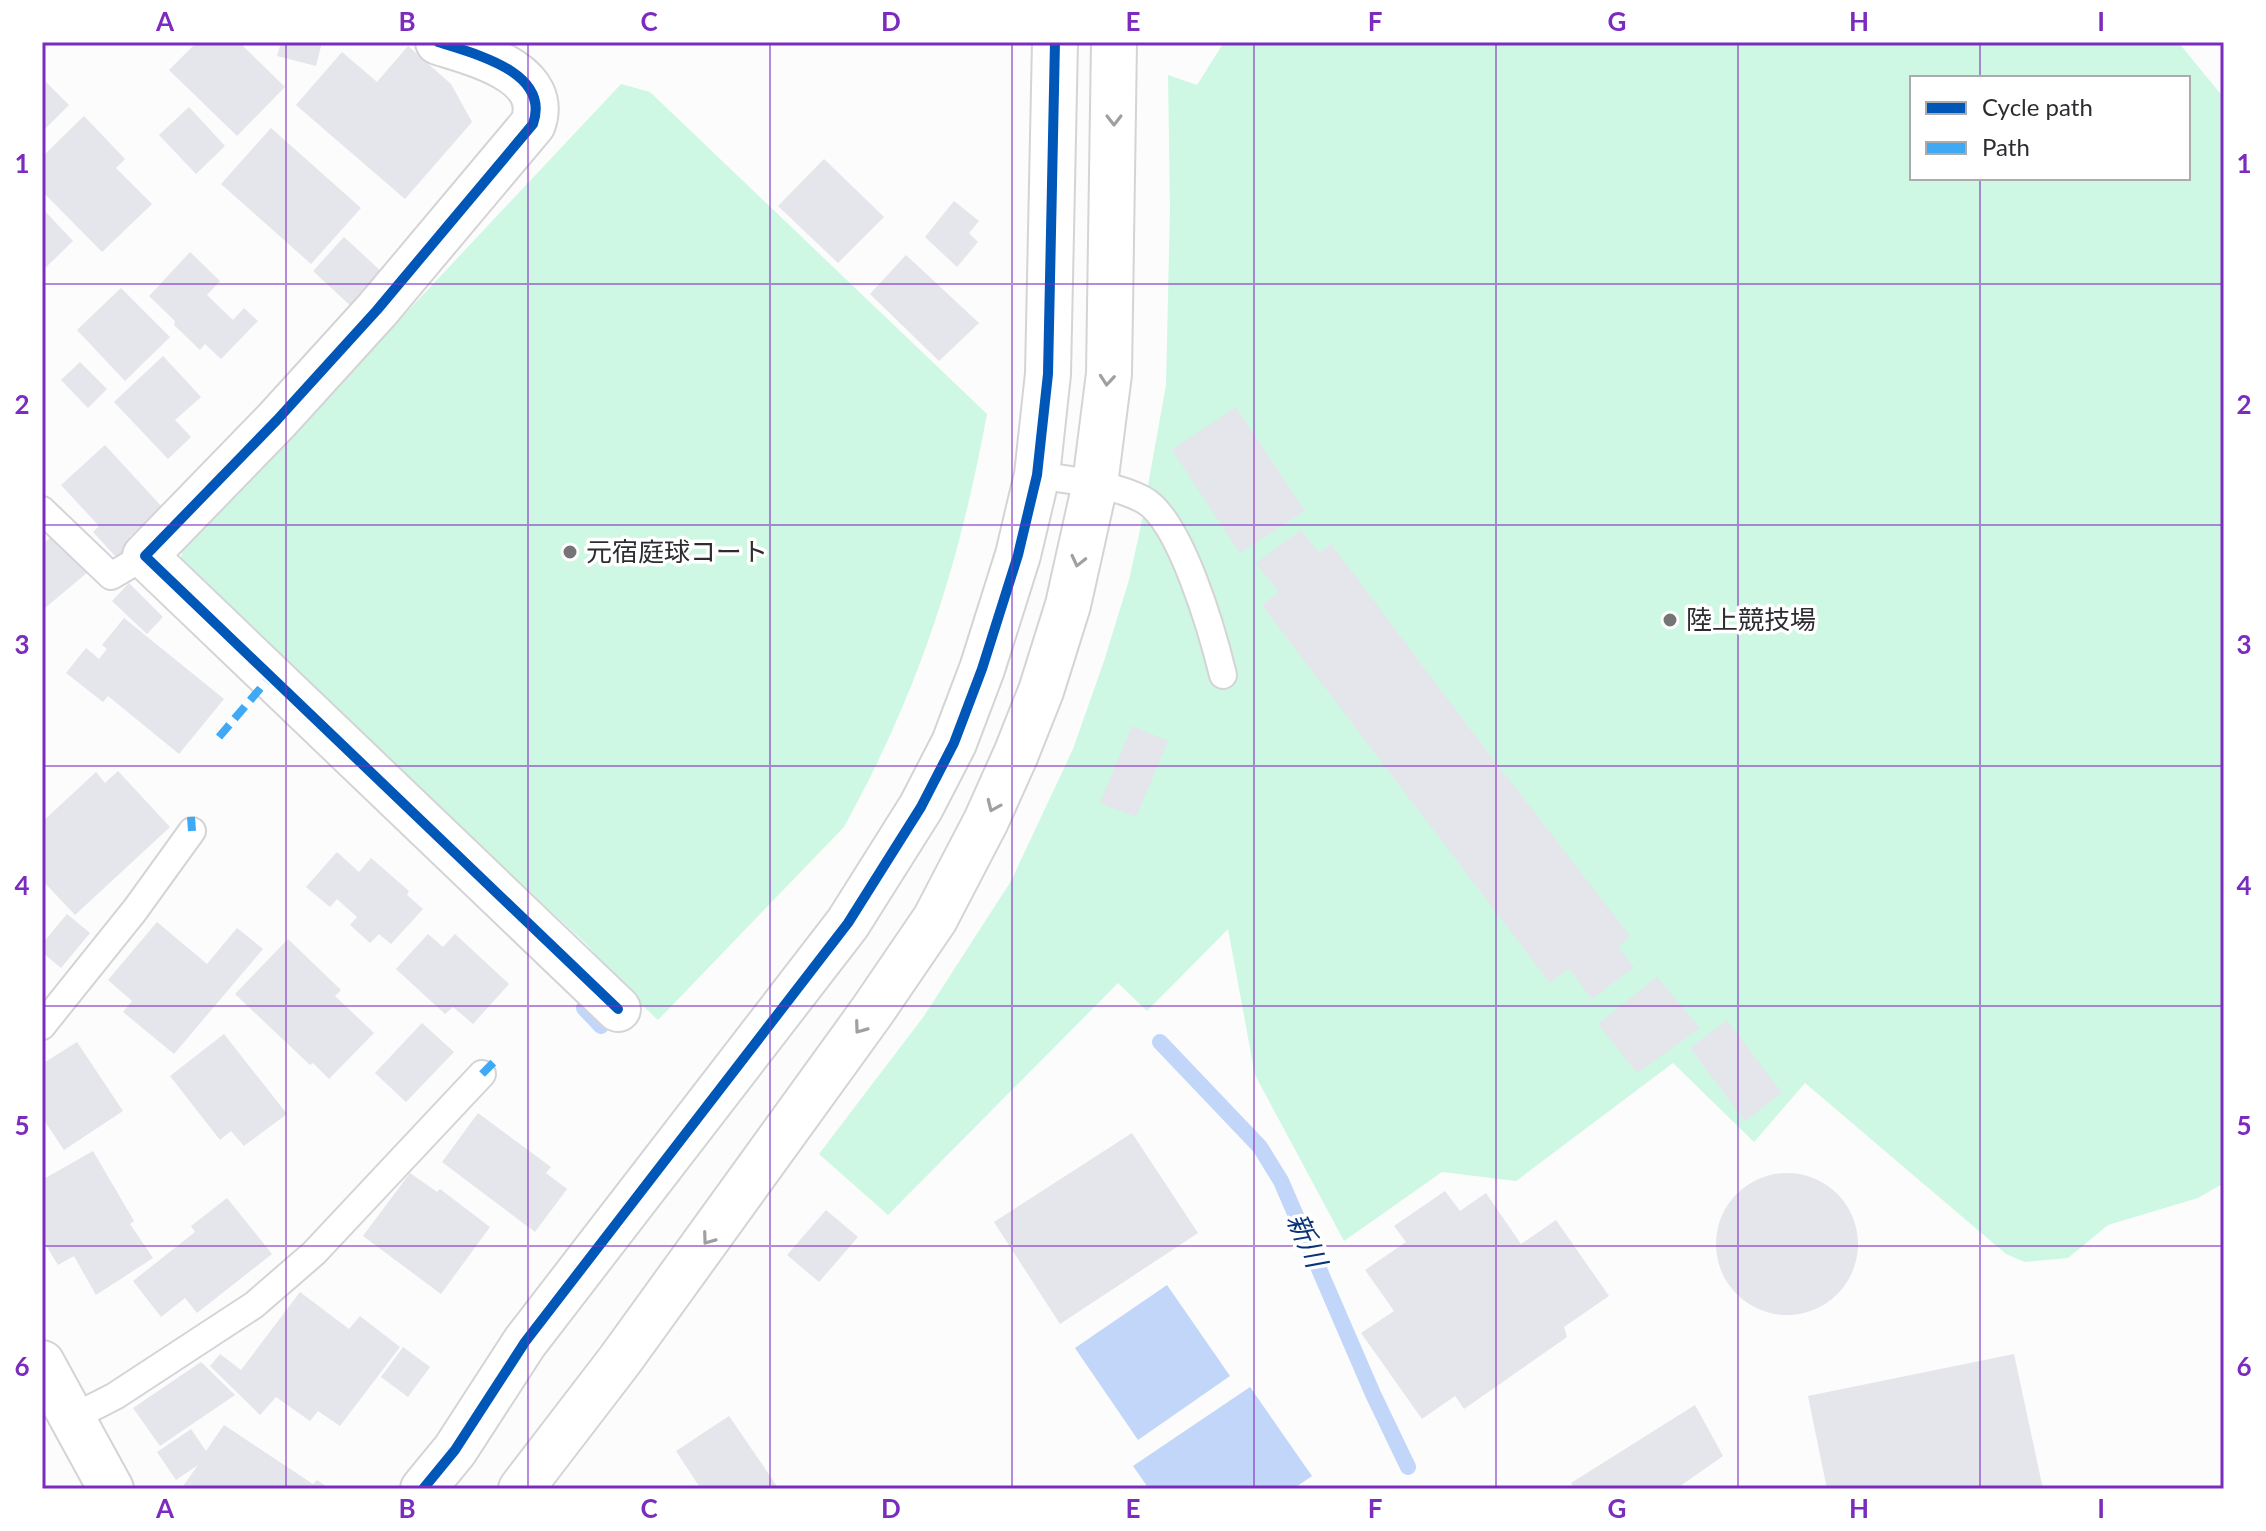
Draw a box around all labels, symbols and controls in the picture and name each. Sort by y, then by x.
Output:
text: A [155,5,175,37]
text: B [398,5,416,37]
text: C [640,5,658,37]
text: D [881,5,901,37]
text: E [1126,5,1140,37]
text: F [1368,5,1382,37]
text: G [1608,5,1626,37]
text: H [1849,5,1869,37]
text: I [2097,5,2105,37]
legend [1910,76,2190,180]
text: Cycle path [1982,92,2093,121]
one-way arrow [1105,114,1123,127]
text: Path [1982,132,2030,161]
text: 1 [14,147,30,179]
text: 1 [2236,147,2252,179]
one-way arrow [1099,374,1116,387]
text: 2 [14,388,30,420]
text: 2 [2236,388,2252,420]
place label: 元宿庭球コート [586,535,768,567]
marker: 元宿庭球コート [561,543,579,561]
one-way arrow [1070,553,1087,567]
place label: 陸上競技場 [1686,603,1816,635]
marker: 陸上競技場 [1661,611,1679,629]
text: 3 [14,628,30,660]
text: 3 [2236,628,2252,660]
one-way arrow [987,797,1003,812]
text: 4 [14,869,30,901]
text: 4 [2236,869,2252,901]
one-way arrow [855,1020,870,1034]
text: 5 [14,1109,30,1141]
text: 5 [2236,1109,2252,1141]
water label: 新川 [1281,1207,1336,1275]
one-way arrow [703,1230,717,1245]
text: 6 [14,1350,30,1382]
text: 6 [2236,1350,2252,1382]
text: A [155,1492,175,1524]
text: B [398,1492,416,1524]
text: C [640,1492,658,1524]
text: D [881,1492,901,1524]
text: E [1126,1492,1140,1524]
text: F [1368,1492,1382,1524]
text: G [1608,1492,1626,1524]
text: H [1849,1492,1869,1524]
text: I [2097,1492,2105,1524]

